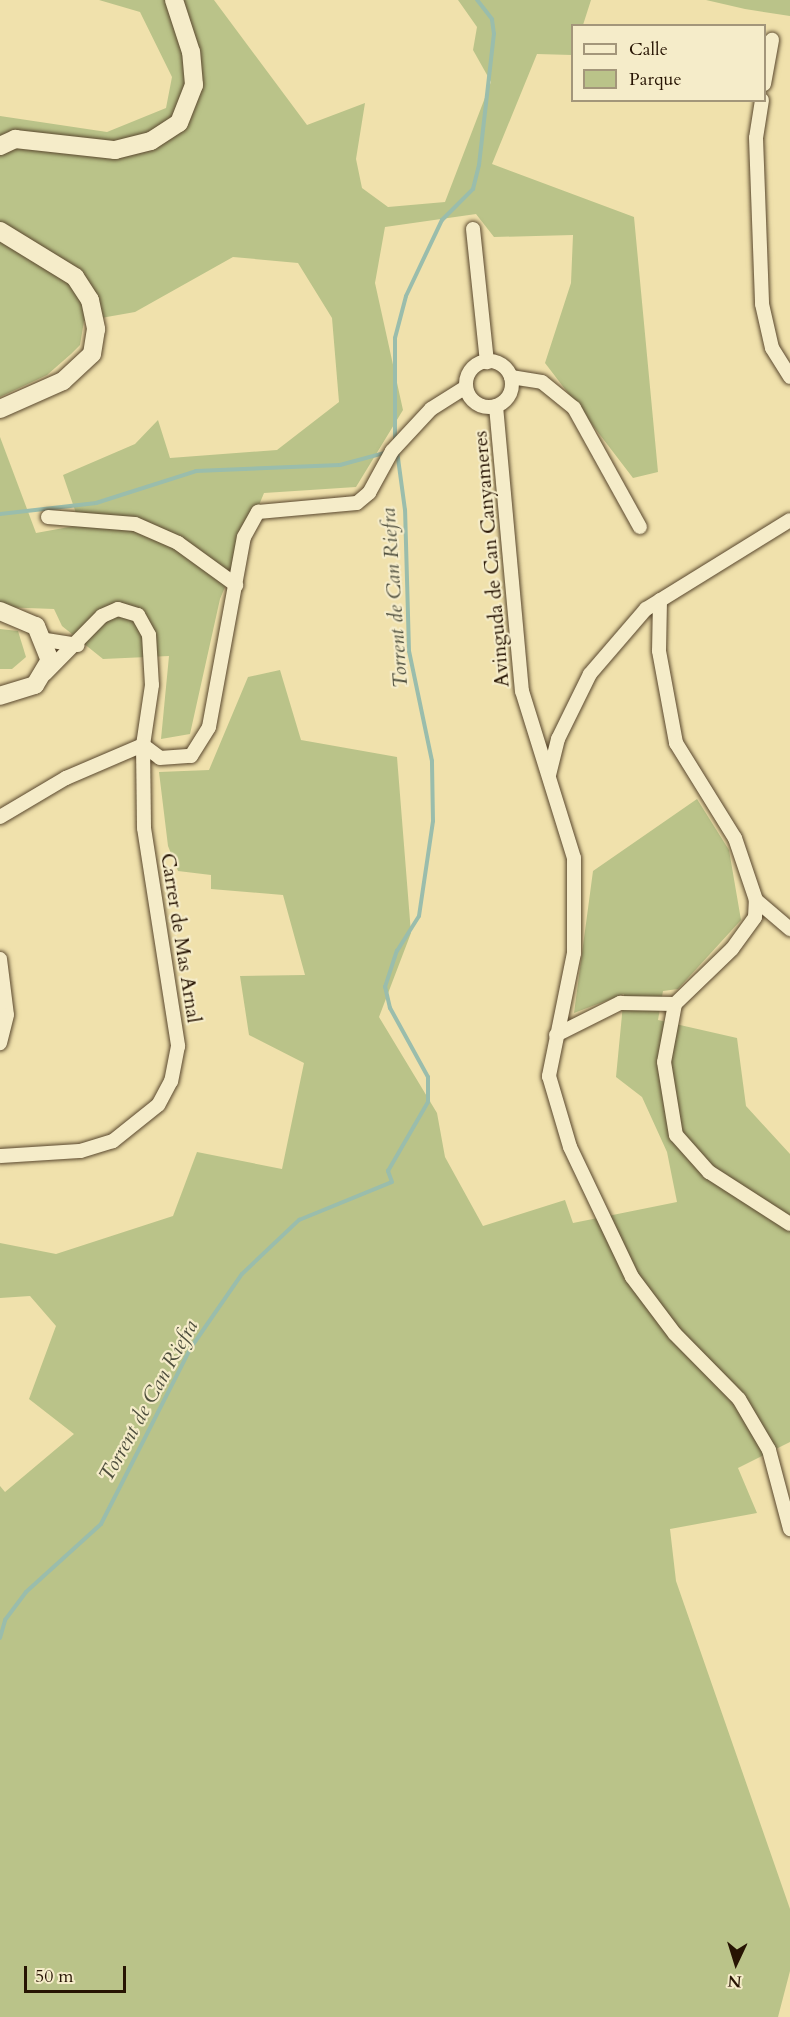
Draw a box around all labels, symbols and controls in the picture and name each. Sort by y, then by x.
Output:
legend [571,24,766,102]
text: Calle [629,37,668,62]
text: Parque [629,67,682,92]
street label: Avinguda de Can Canyameres [468,430,514,688]
water label: Torrent de Can Riefra [376,507,414,689]
street label: Carrer de Mas Arnal [156,851,206,1025]
water label: Torrent de Can Riefra [94,1316,204,1486]
north arrow [706,1933,766,1993]
scale bar [27,1954,129,1992]
text: 50 m [35,1964,74,1989]
text: N [727,1969,742,1992]

